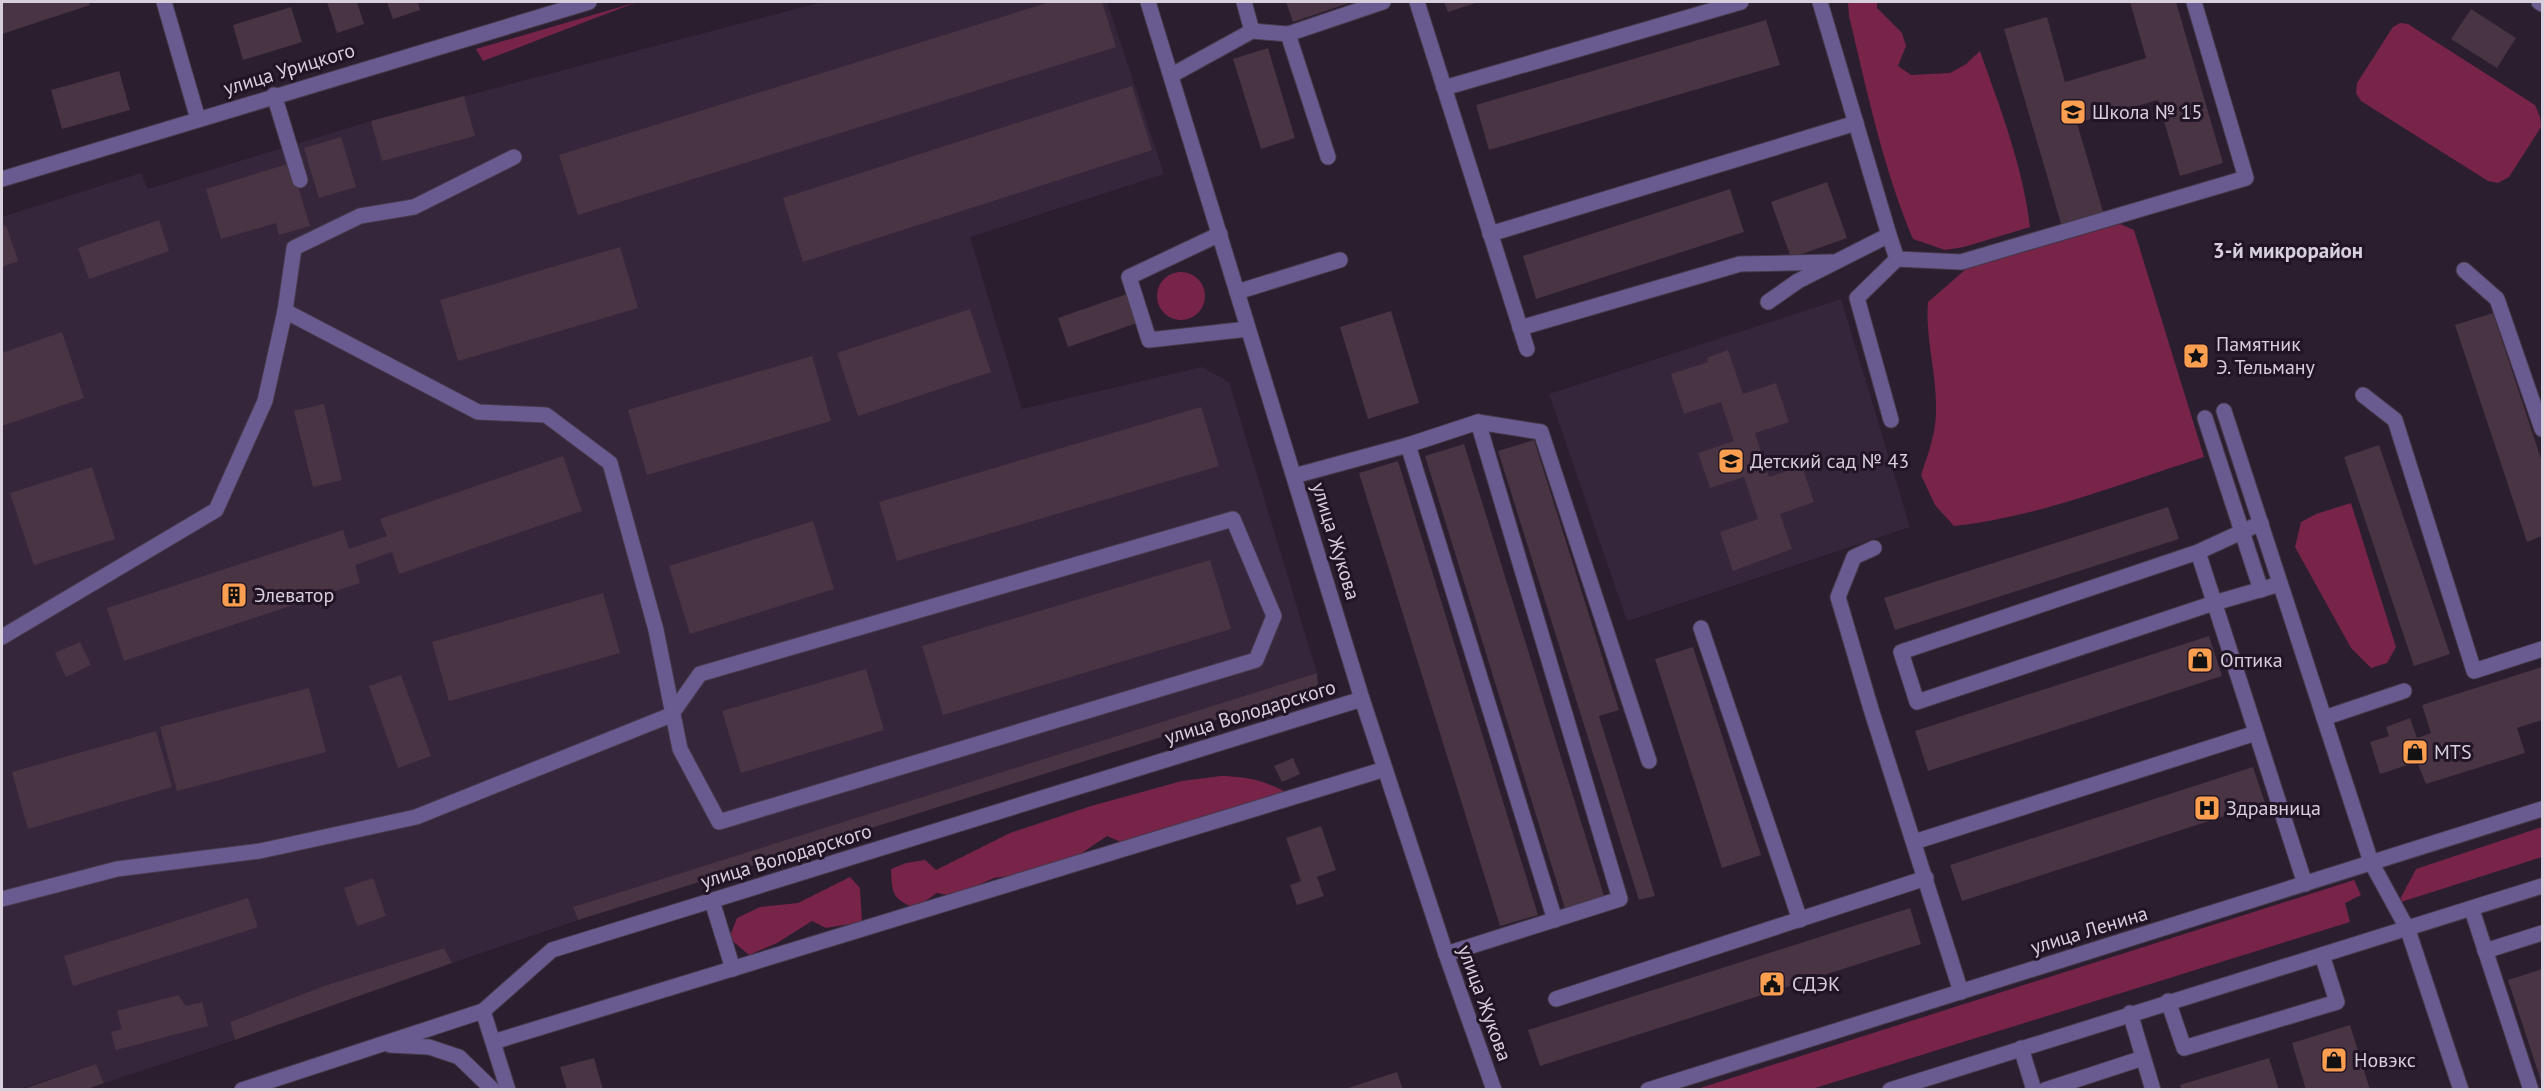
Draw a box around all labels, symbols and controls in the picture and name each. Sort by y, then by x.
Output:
street label: улица Урицкого [220,37,358,101]
school or university icon: Школа № 15 [2058,97,2088,127]
place label: Школа № 15 [2092,99,2202,125]
district label: 3-й микрорайон [2213,237,2363,264]
place label: Памятник Э. Тельману [2216,331,2316,380]
place icon: Памятник Э. Тельману [2181,341,2211,371]
school or university icon: Детский сад № 43 [1716,446,1746,476]
place label: Детский сад № 43 [1750,448,1909,474]
street label: улица Жукова [1306,479,1366,603]
building icon: Элеватор [219,580,249,610]
place label: Элеватор [254,582,334,608]
shop icon: Оптика [2185,645,2215,675]
place label: Оптика [2220,647,2283,673]
street label: улица Володарского [1161,674,1339,750]
shop icon: MTS [2400,737,2430,767]
place label: MTS [2434,739,2472,765]
hospital icon: Здравница [2192,793,2222,823]
place label: Здравница [2226,795,2321,821]
street label: улица Володарского [697,818,875,894]
street label: улица Ленина [2027,900,2151,960]
street label: улица Жукова [1452,941,1518,1065]
public building icon: СДЭК [1757,969,1787,999]
place label: СДЭК [1792,971,1840,997]
shop icon: Новэкс [2319,1045,2349,1075]
place label: Новэкс [2354,1047,2416,1073]

